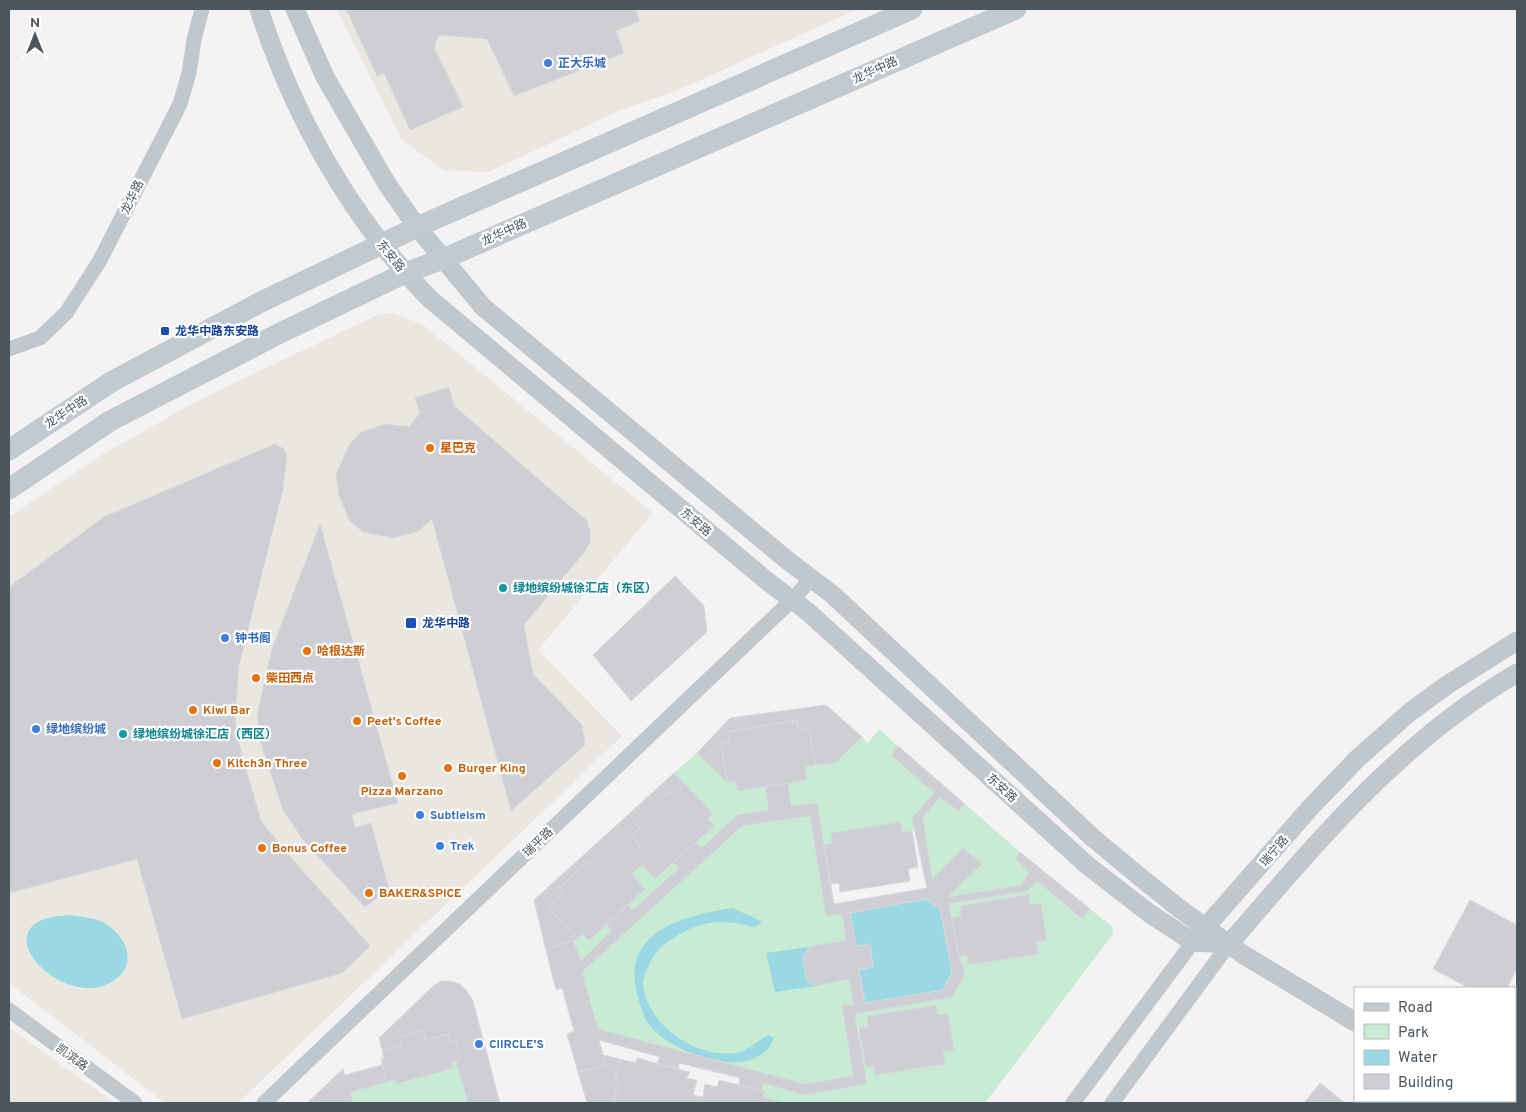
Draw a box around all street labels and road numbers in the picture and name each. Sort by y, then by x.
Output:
street label: 龙华中路 [850,54,901,88]
street label: 龙华路 [118,178,148,217]
street label: 龙华中路 [479,216,530,250]
street label: 东安路 [373,238,408,276]
street label: 龙华中路 [42,393,91,433]
street label: 东安路 [676,505,714,540]
street label: 东安路 [983,771,1020,807]
street label: 瑞平路 [520,824,557,861]
street label: 瑞宁路 [1257,833,1293,870]
street label: 凯滨路 [52,1041,91,1075]

